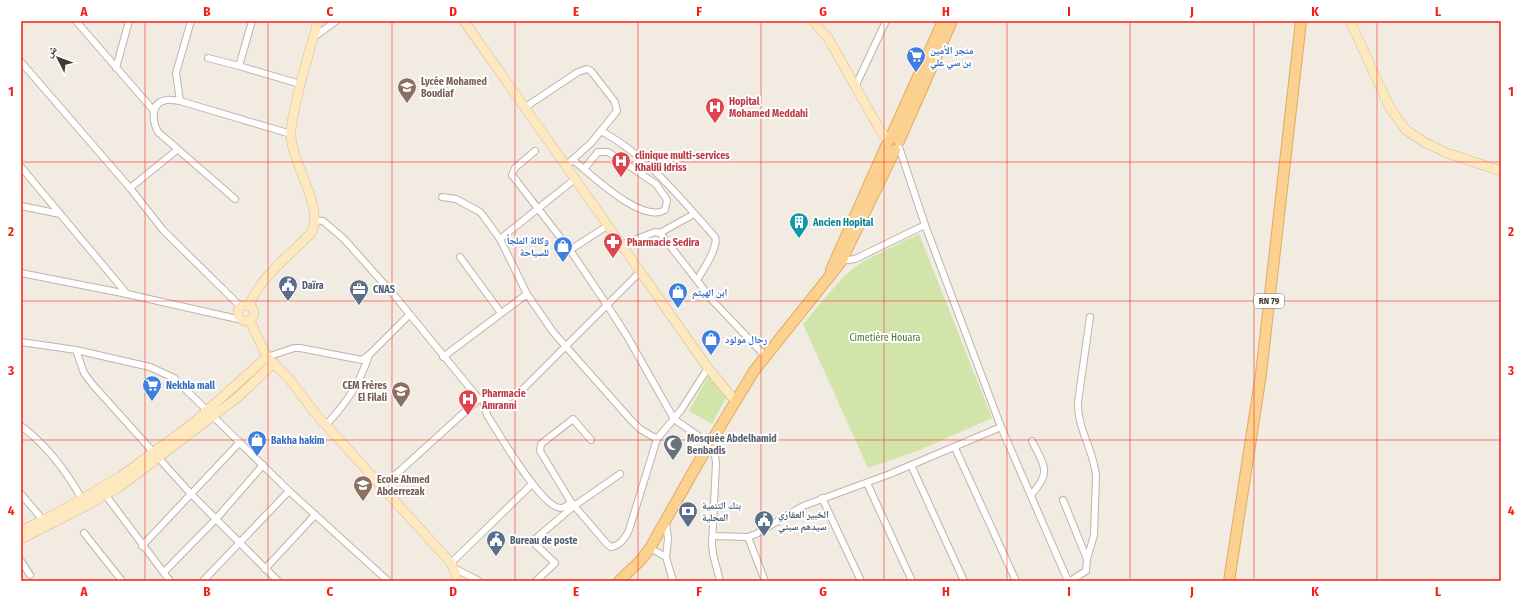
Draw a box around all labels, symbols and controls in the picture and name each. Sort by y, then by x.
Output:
text: A [79,4,88,19]
text: B [203,4,211,19]
text: C [327,4,334,19]
text: D [449,4,457,19]
text: E [573,4,579,19]
text: F [696,4,702,19]
text: G [819,4,827,19]
text: H [942,4,950,19]
text: I [1067,4,1071,19]
text: J [1189,4,1194,19]
text: K [1311,4,1319,19]
text: L [1435,4,1441,19]
north arrow [38,38,78,78]
text: ش [42,43,61,61]
supermarket icon: متجر الأمين بن سي علي [905,45,927,73]
place label: متجر الأمين بن سي علي [930,45,974,70]
place label: Lycée Mohamed Boudiaf [421,75,487,100]
school or university icon: Lycée Mohamed Boudiaf [396,76,418,104]
text: 1 [8,84,14,99]
text: 1 [1508,84,1514,99]
hospital icon: Hopital Mohamed Meddahi [704,96,726,124]
place label: Hopital Mohamed Meddahi [729,96,808,120]
hospital icon: clinique multi-services Khalili Idriss [610,150,632,178]
place label: clinique multi-services Khalili Idriss [635,150,730,174]
building icon: Ancien Hopital [788,211,810,239]
place label: Ancien Hopital [812,217,874,229]
text: 2 [7,224,14,239]
text: 2 [1507,224,1514,239]
pharmacy icon: Pharmacie Sedira [602,231,624,259]
place label: وكالة الملجأ للسياحة [506,234,549,259]
shop icon: وكالة الملجأ للسياحة [552,235,574,263]
place label: Pharmacie Sedira [627,237,699,249]
public building icon: Daïra [277,274,299,302]
office icon: CNAS [348,278,370,306]
place label: Daïra [302,280,324,292]
shop icon: ابن الهيثم [667,281,689,309]
place label: CNAS [373,284,395,296]
place label: ابن الهيثم [692,287,728,300]
road number: RN 79 [1254,294,1284,308]
shop icon: رحال مولود [700,328,722,356]
park label: Cimetière Houara [850,332,921,344]
place label: رحال مولود [725,334,768,346]
text: 3 [7,363,14,378]
text: 3 [1507,363,1514,378]
supermarket icon: Nekhla mall [141,374,163,402]
place label: CEM Frères El Filali [342,379,388,404]
place label: Nekhla mall [166,380,215,392]
school or university icon: CEM Frères El Filali [390,380,412,408]
hospital icon: Pharmacie Amranni [457,388,479,416]
place label: Pharmacie Amranni [481,388,526,412]
shop icon: Bakha hakim [246,429,268,457]
place label: Mosquée Abdelhamid Benbadis [687,432,777,457]
mosque icon: Mosquée Abdelhamid Benbadis [662,433,684,461]
place label: Bakha hakim [271,435,325,447]
school or university icon: Ecole Ahmed Abderrezak [352,474,374,502]
place label: Ecole Ahmed Abderrezak [376,474,430,498]
bank icon: بنك التنمية المحلية [677,500,699,528]
place label: بنك التنمية المحلية [702,500,741,524]
text: 4 [8,503,15,518]
text: 4 [1508,503,1515,518]
public building icon: الخبير العقاري سيدهم سبتي [753,509,775,537]
place label: الخبير العقاري سيدهم سبتي [778,509,829,534]
public building icon: Bureau de poste [485,529,507,557]
place label: Bureau de poste [510,535,578,547]
text: A [79,584,88,599]
text: B [203,584,211,599]
text: C [327,584,334,599]
text: D [449,584,457,599]
text: E [573,584,579,599]
text: F [696,584,702,599]
text: G [819,584,827,599]
text: H [942,584,950,599]
text: I [1067,584,1071,599]
text: J [1189,584,1194,599]
text: K [1311,584,1319,599]
text: L [1435,584,1441,599]

